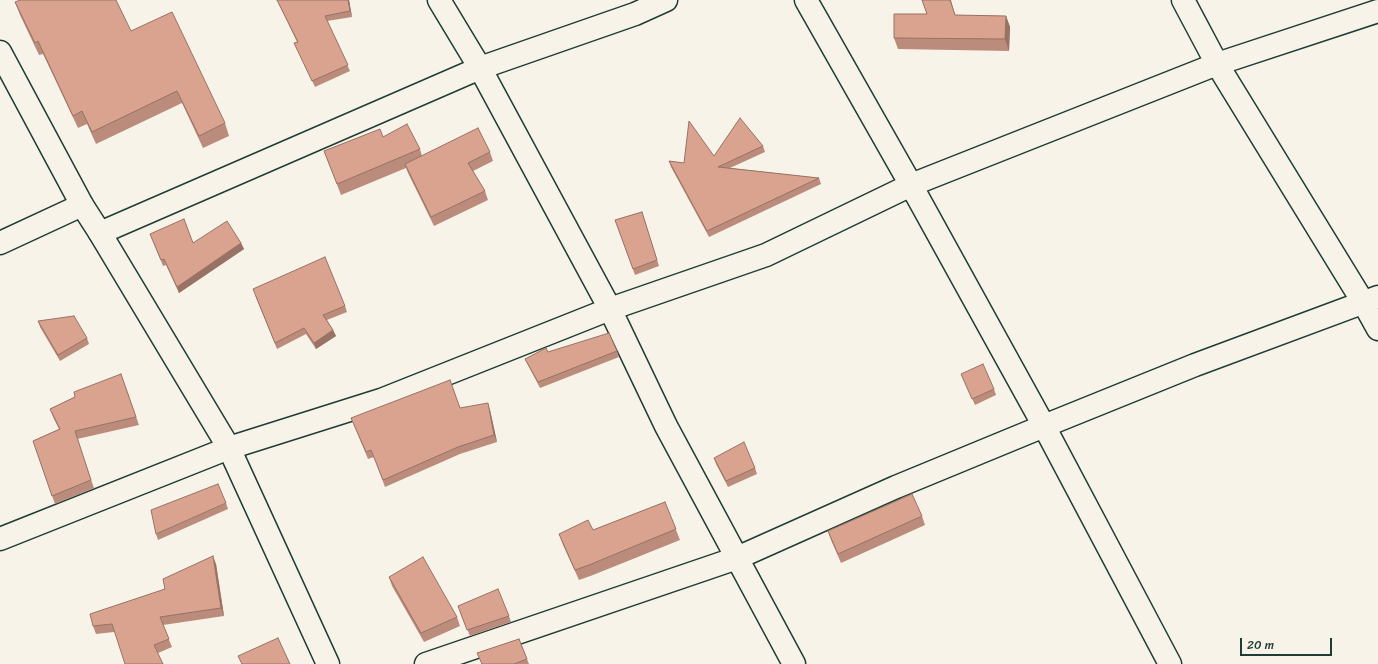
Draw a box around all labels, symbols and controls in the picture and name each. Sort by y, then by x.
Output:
scale bar [1242,630,1334,656]
text: 20 m [1247,634,1274,656]

